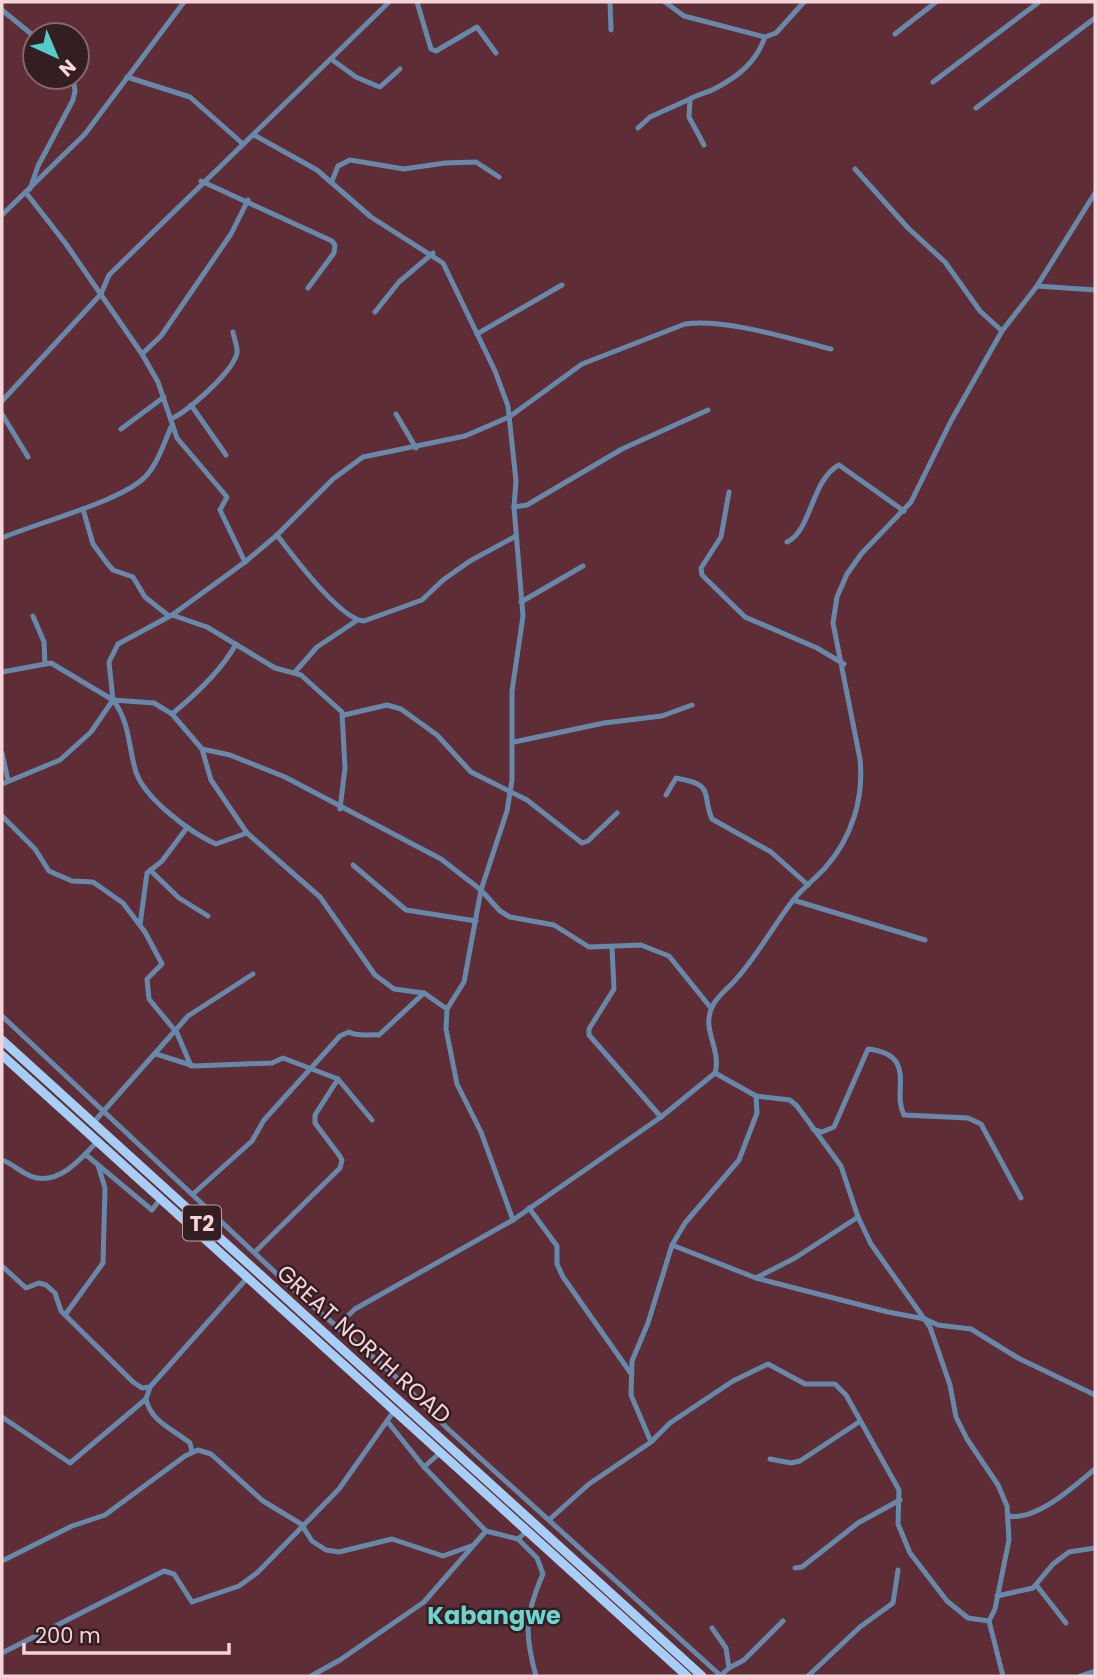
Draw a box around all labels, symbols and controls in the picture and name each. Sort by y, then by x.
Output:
north arrow [21,21,91,91]
text: N [53,53,82,83]
road number: T2 [183,1206,221,1240]
street label: GREAT NORTH ROAD [270,1257,458,1431]
district label: Kabangwe [427,1599,561,1632]
scale bar [24,1612,229,1656]
text: 200 m [35,1621,101,1650]

